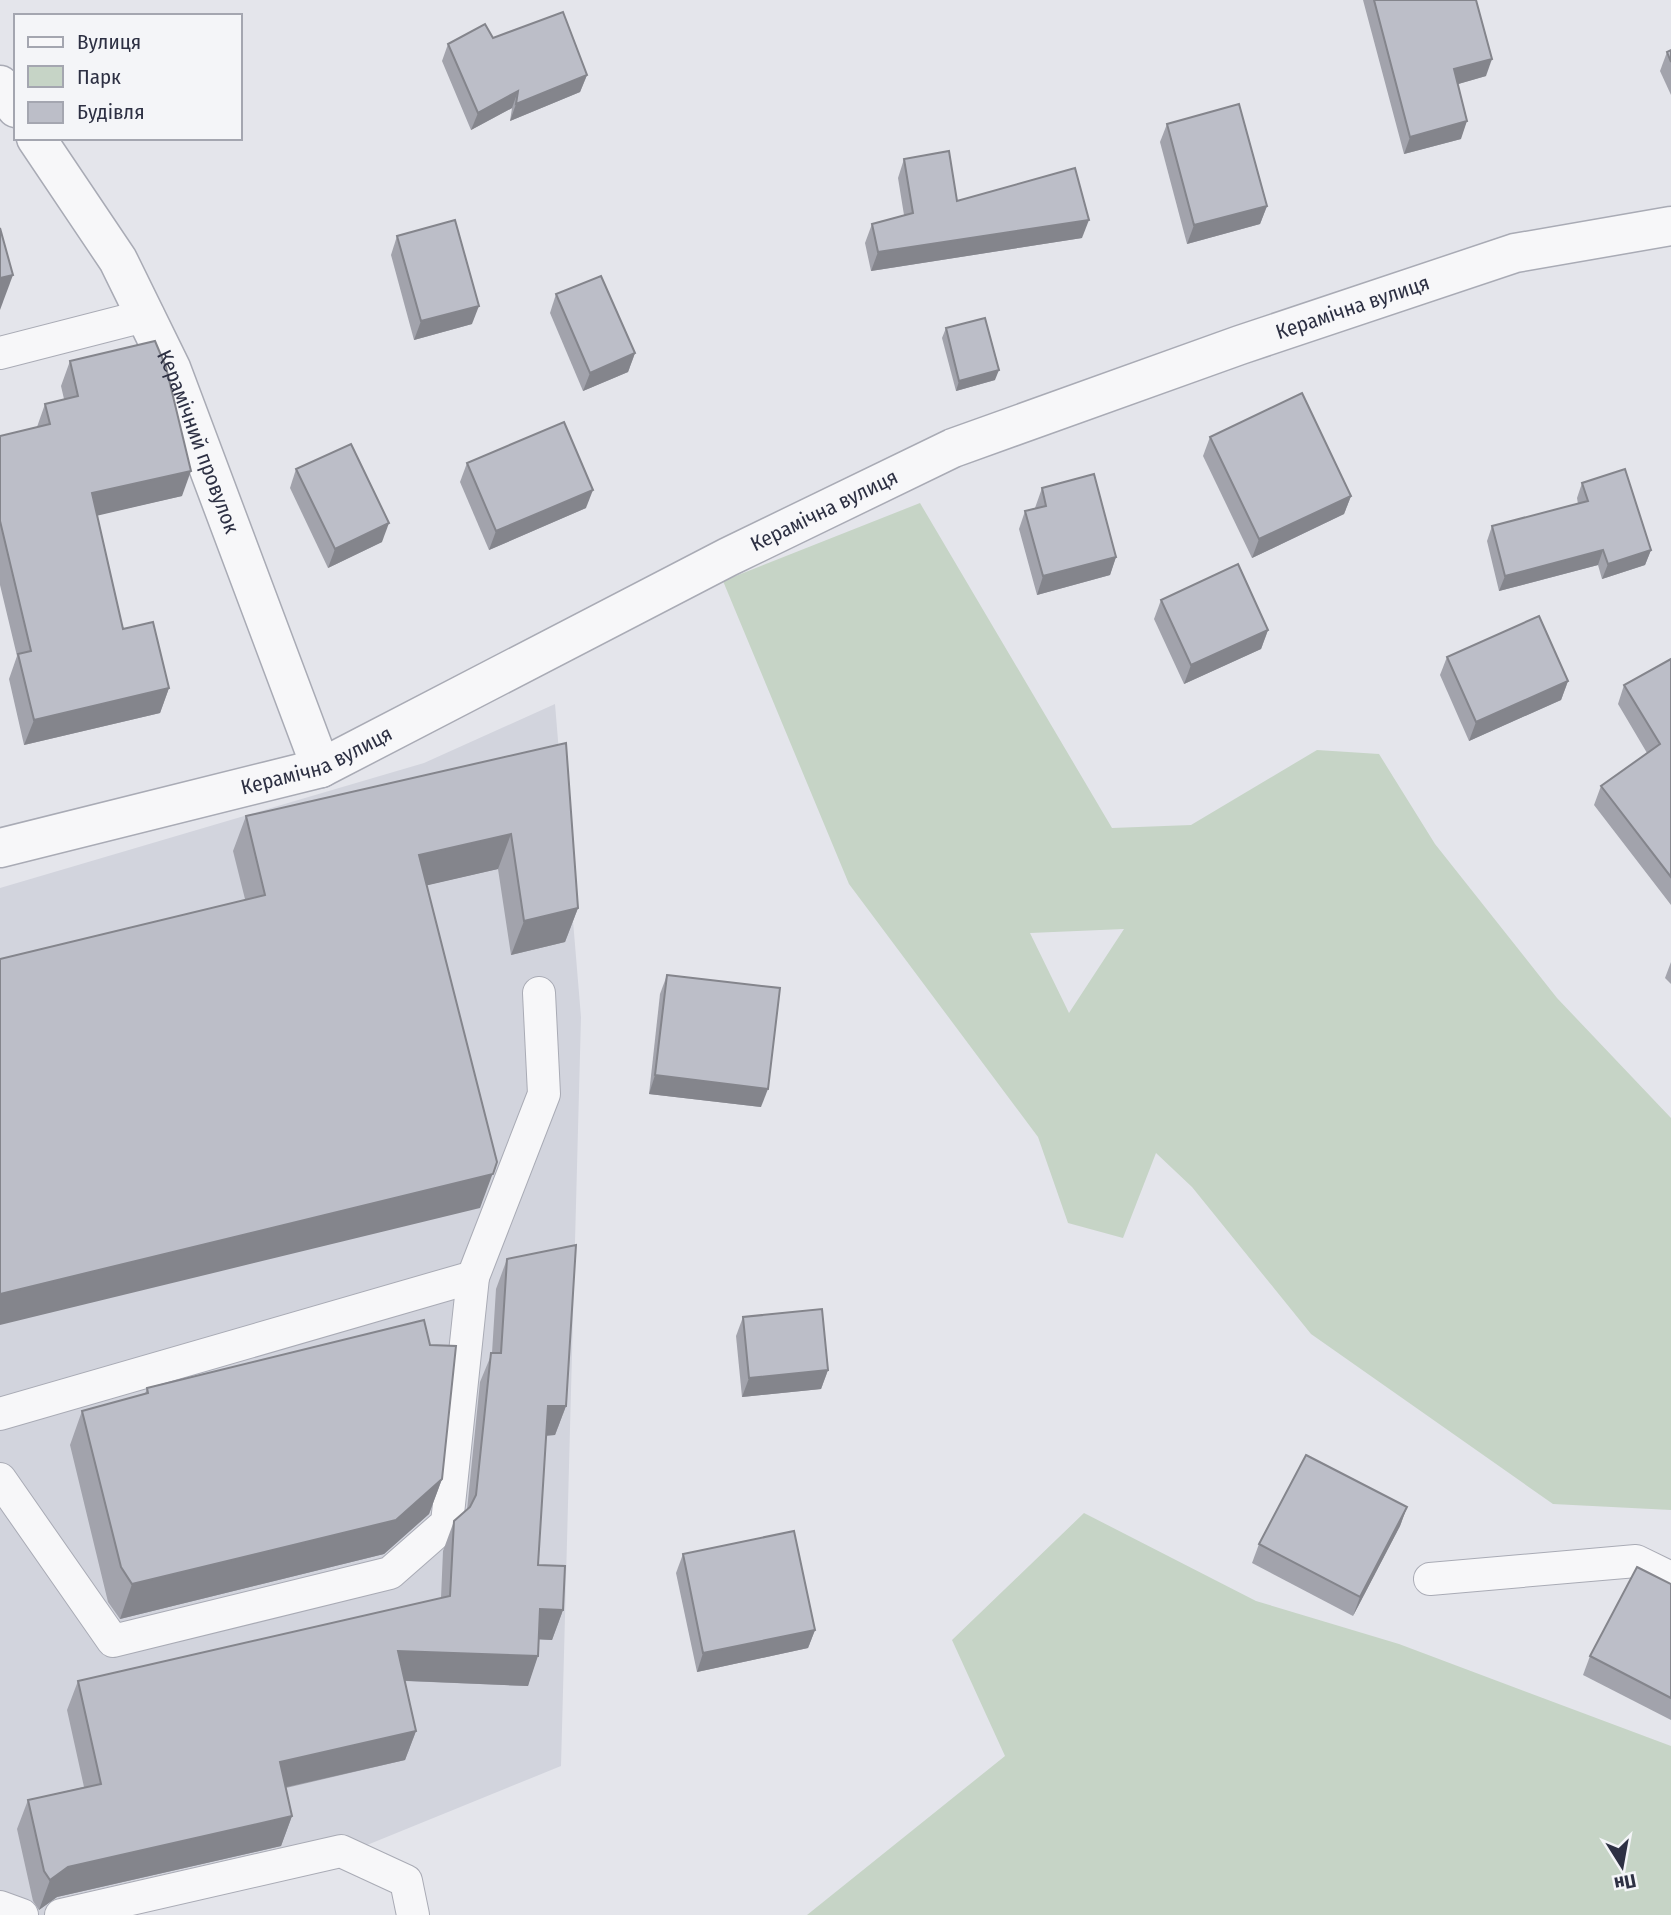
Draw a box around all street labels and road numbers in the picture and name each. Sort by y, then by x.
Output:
street label: Керамічна вулиця [1272,270,1433,345]
street label: Керамічний провулок [151,346,245,537]
street label: Керамічна вулиця [746,464,902,557]
street label: Керамічна вулиця [238,720,397,800]

